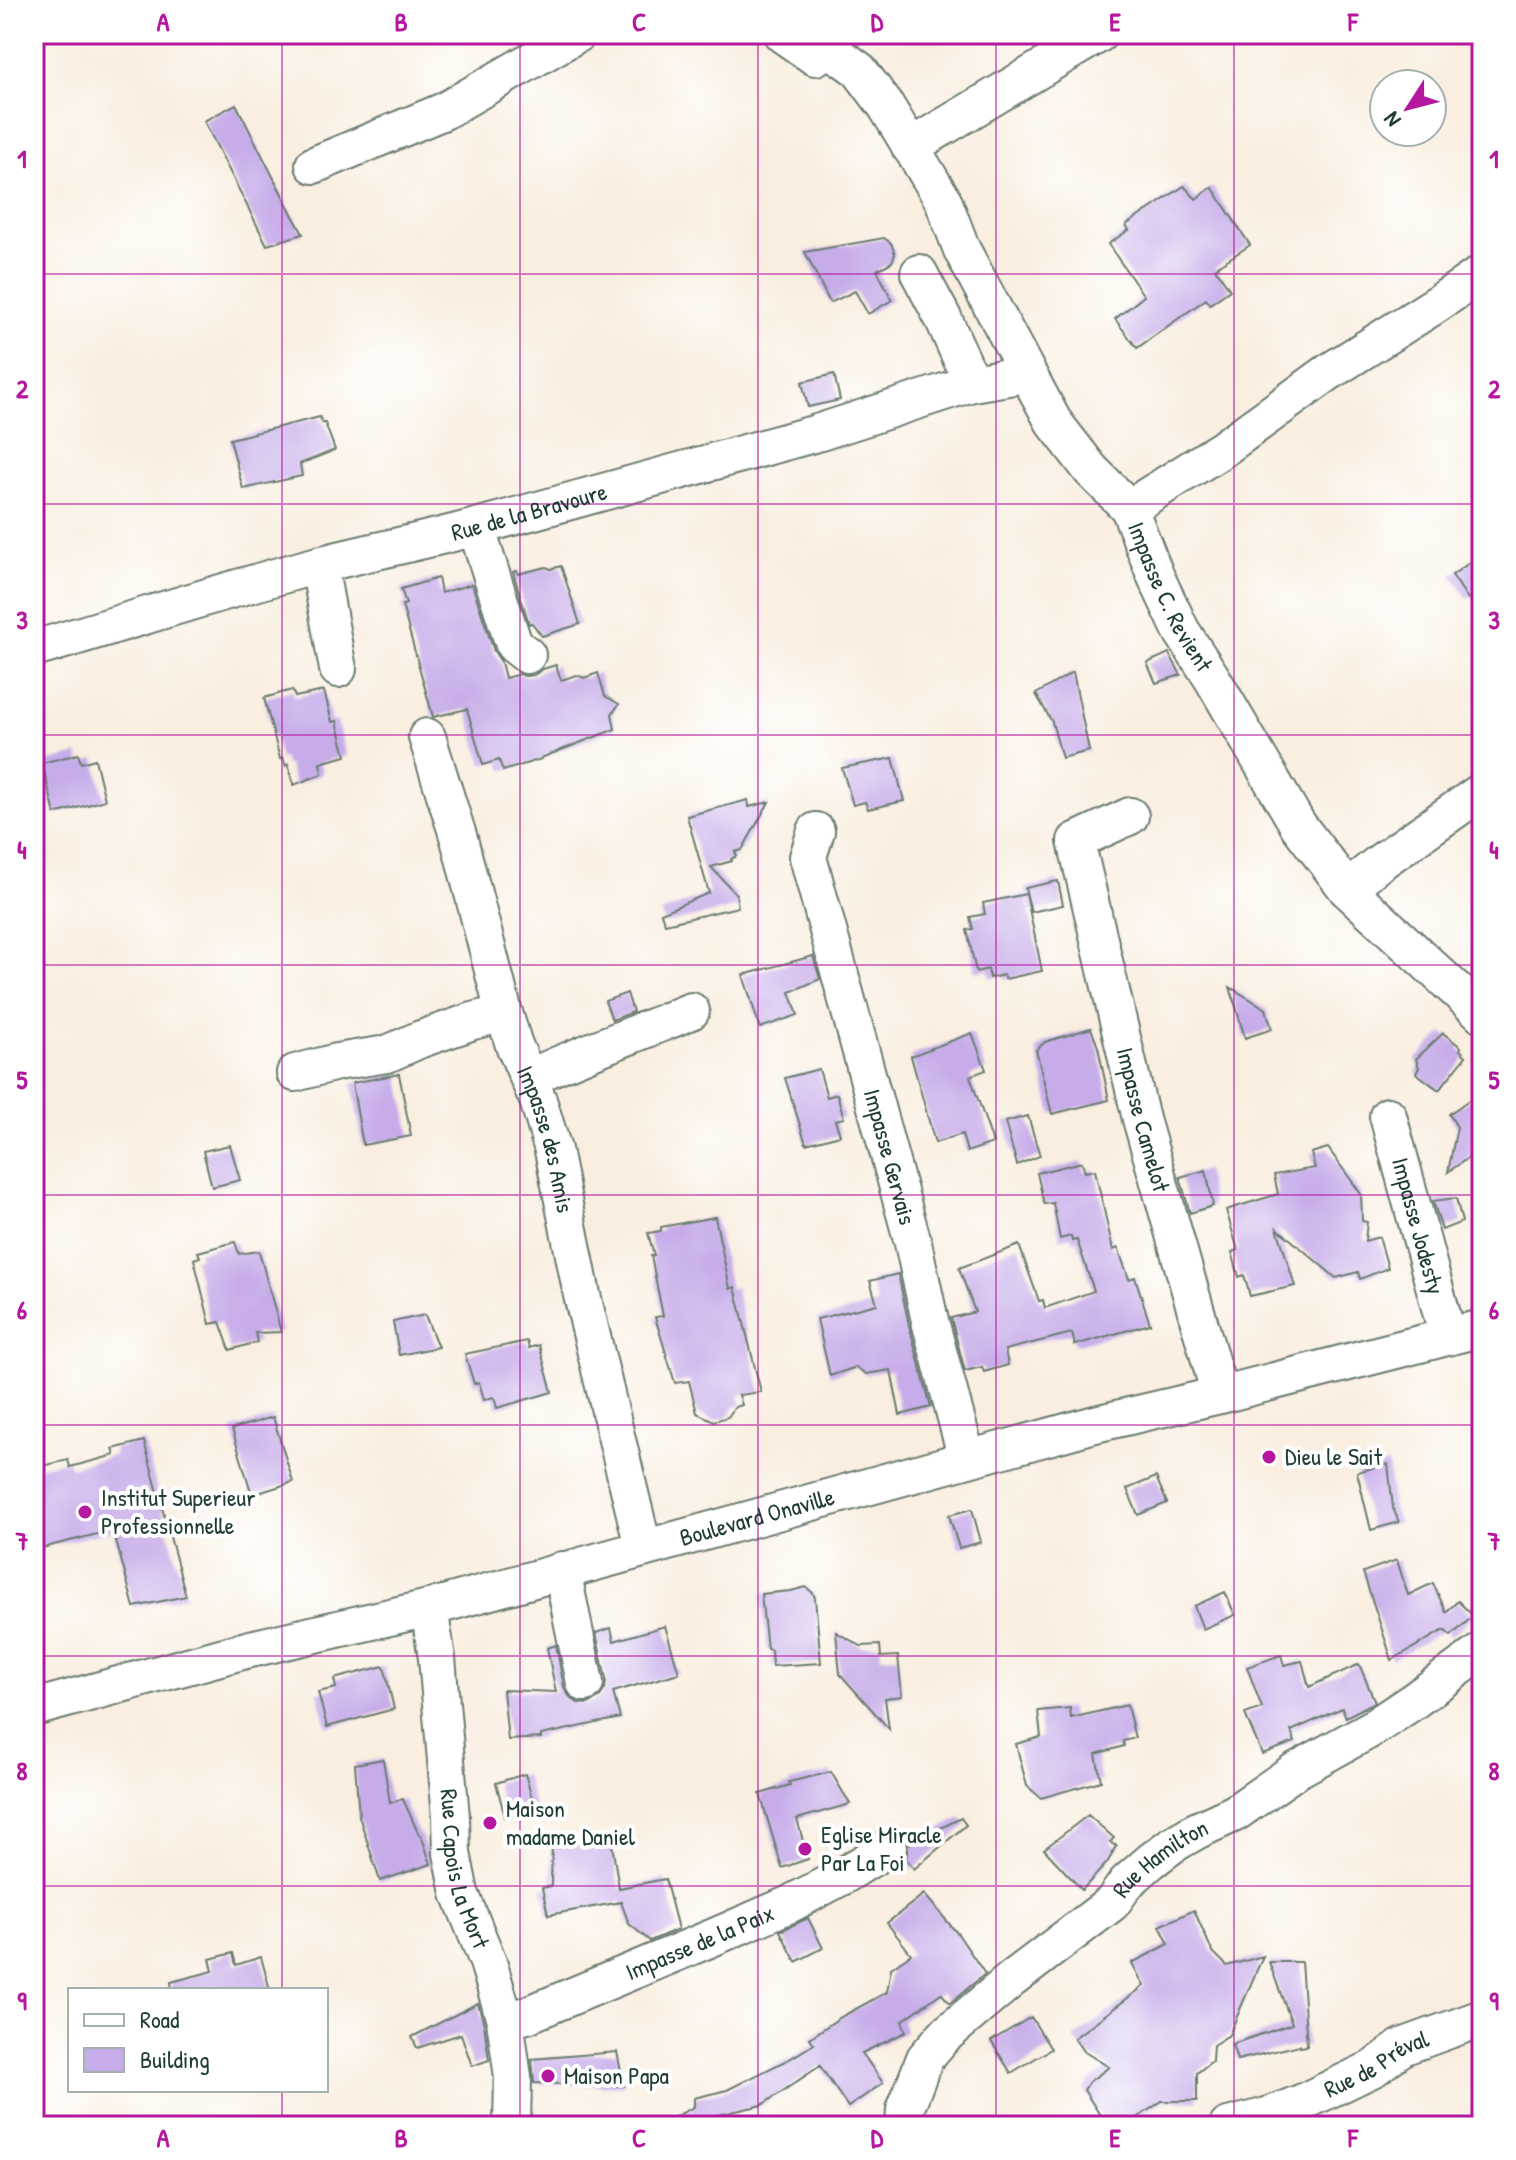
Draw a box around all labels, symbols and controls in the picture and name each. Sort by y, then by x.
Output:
text: A [157,4,170,39]
text: B [394,4,408,39]
text: C [632,4,646,39]
text: D [871,4,884,39]
text: E [1109,4,1121,39]
text: F [1347,4,1359,39]
north arrow [1368,68,1448,148]
text: N [1376,106,1407,133]
text: 1 [17,141,27,176]
text: 1 [1489,141,1499,176]
text: 2 [16,371,29,406]
text: 2 [1488,371,1501,406]
street label: Rue de la Bravoure [448,475,611,548]
street label: Impasse C. Revient [1121,517,1221,678]
text: 3 [16,602,28,637]
text: 3 [1488,602,1500,637]
text: 4 [17,832,27,867]
text: 4 [1489,832,1499,867]
street label: Impasse Camelot [1110,1044,1178,1196]
street label: Impasse des Amis [510,1060,582,1215]
text: 5 [17,1062,28,1097]
text: 5 [1489,1062,1500,1097]
street label: Impasse Gervais [857,1085,924,1228]
street label: Impasse Jodesty [1385,1154,1453,1298]
text: 6 [17,1292,28,1327]
text: 6 [1489,1292,1500,1327]
place label: Dieu le Sait [1285,1440,1383,1472]
marker: Dieu le Sait [1260,1448,1278,1466]
street label: Boulevard Onaville [676,1480,838,1553]
place label: Institut Superieur Professionnelle [101,1481,255,1541]
marker: Institut Superieur Professionnelle [76,1503,94,1521]
text: 7 [15,1523,29,1558]
text: 7 [1487,1523,1501,1558]
text: 8 [16,1753,28,1788]
text: 8 [1488,1753,1500,1788]
street label: Rue Capois La Mort [434,1788,498,1954]
place label: Maison madame Daniel [506,1792,635,1852]
street label: Rue Hamilton [1104,1811,1213,1903]
marker: Maison madame Daniel [481,1814,499,1832]
place label: Eglise Miracle Par La Foi [821,1818,942,1878]
marker: Eglise Miracle Par La Foi [796,1840,814,1858]
street label: Impasse de la Paix [620,1896,779,1987]
text: 9 [17,1983,27,2018]
text: 9 [1489,1983,1499,2018]
legend [68,1988,328,2092]
text: Road [140,2003,179,2035]
street label: Rue de Préval [1318,2022,1433,2105]
text: Building [140,2043,210,2075]
place label: Maison Papa [564,2059,669,2091]
marker: Maison Papa [539,2067,557,2085]
text: A [157,2120,170,2155]
text: B [394,2120,408,2155]
text: C [632,2120,646,2155]
text: D [871,2120,884,2155]
text: E [1109,2120,1121,2155]
text: F [1347,2120,1359,2155]

